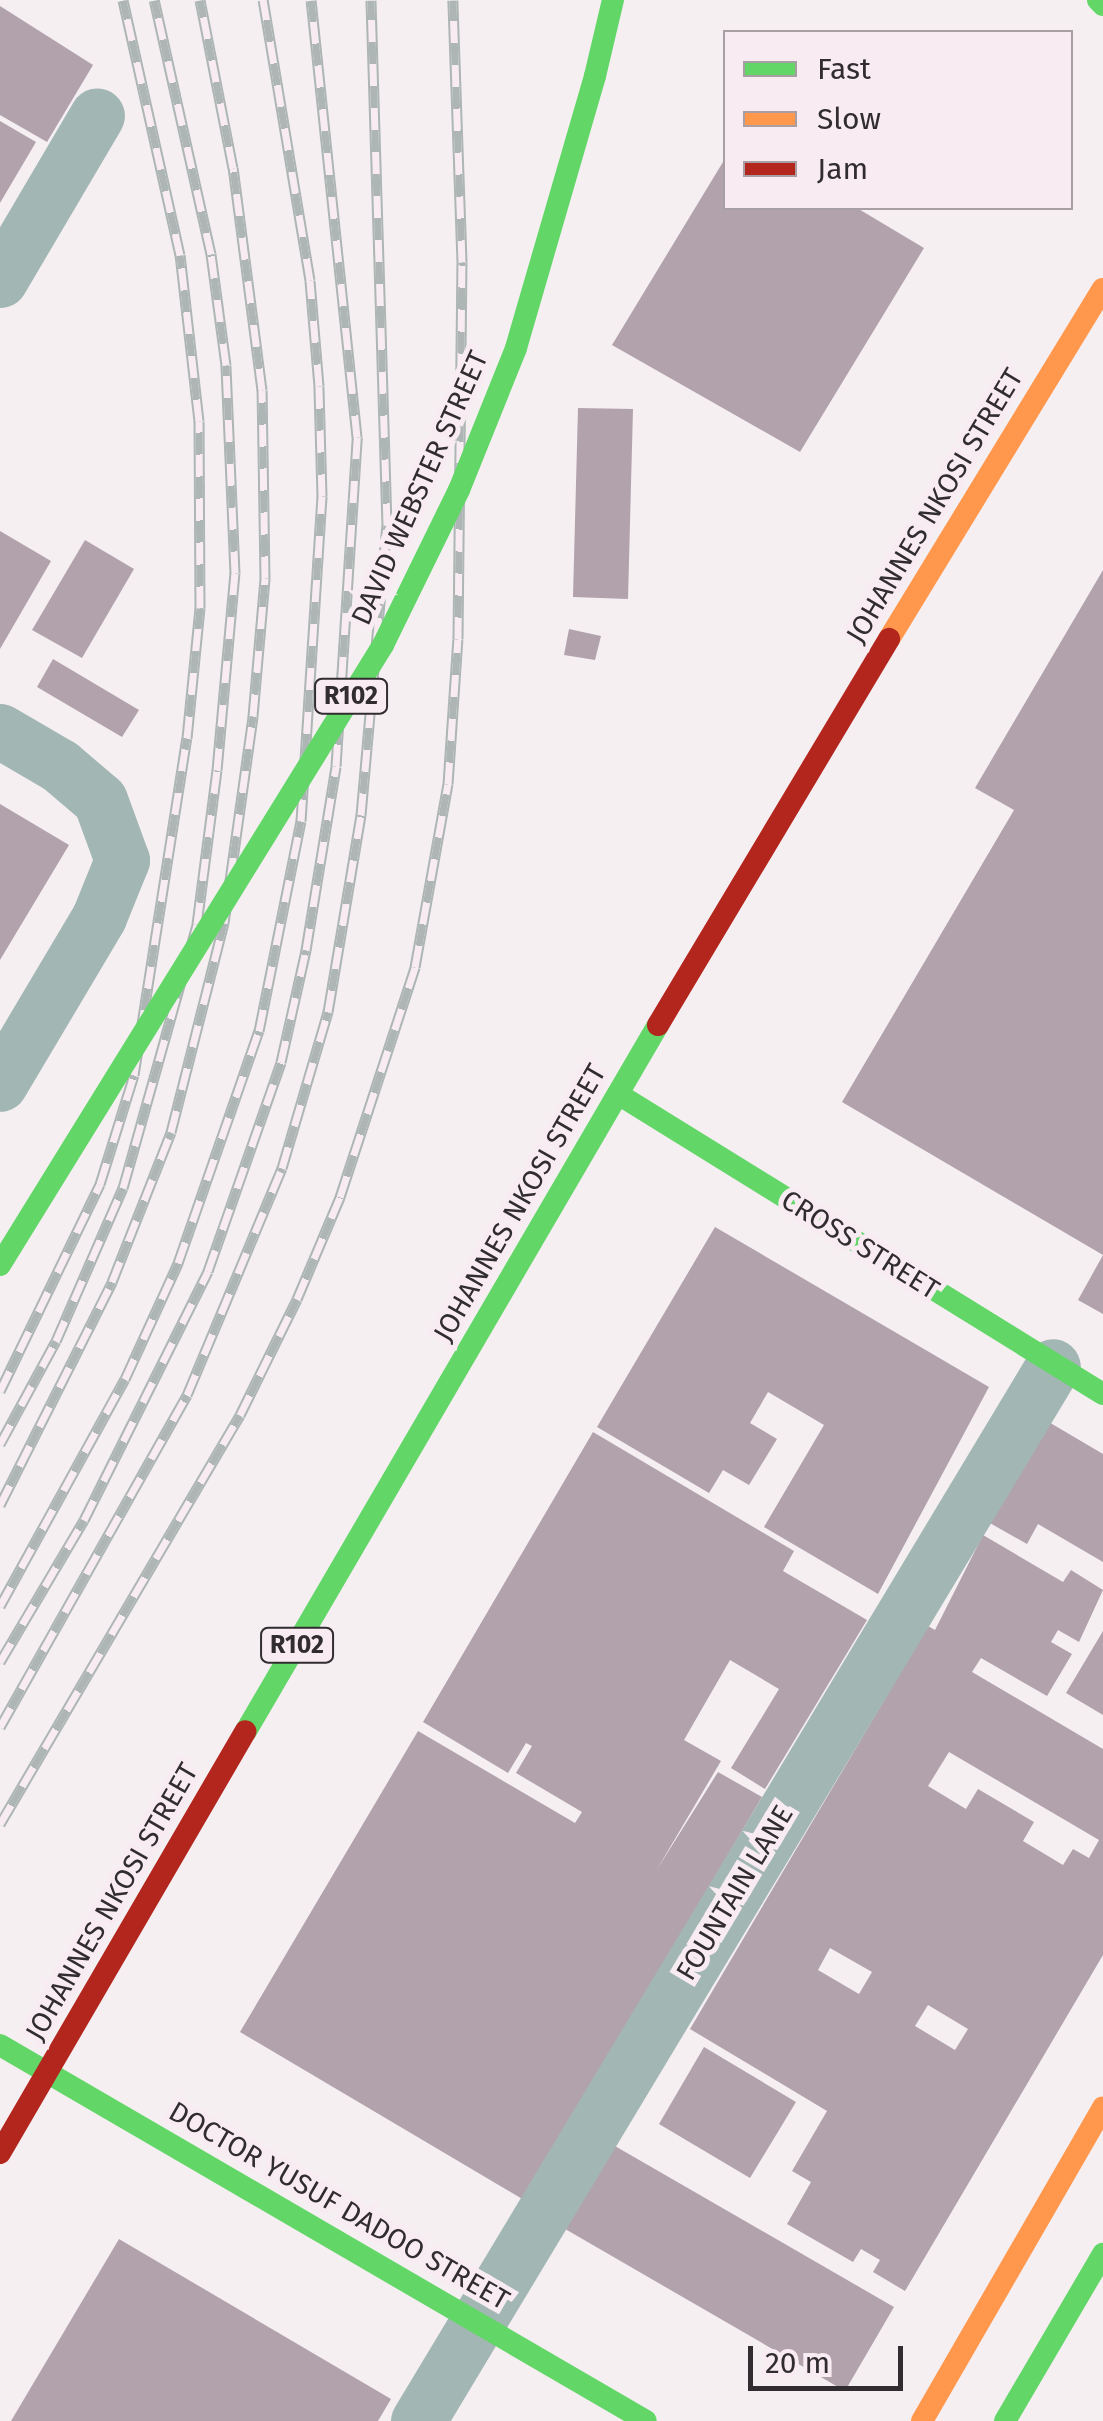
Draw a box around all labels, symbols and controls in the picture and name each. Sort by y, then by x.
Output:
legend [723,30,1073,210]
text: Fast [817,51,871,87]
text: Slow [817,101,881,137]
text: Jam [817,151,868,187]
street label: DAVID WEBSTER STREET [344,346,496,630]
street label: JOHANNES NKOSI STREET [840,362,1030,650]
road number: R102 [314,676,388,716]
street label: JOHANNES NKOSI STREET [427,1058,613,1348]
street label: CROSS STREET [775,1183,945,1307]
road number: R102 [260,1625,334,1665]
street label: JOHANNES NKOSI STREET [19,1757,205,2047]
street label: FOUNTAIN LANE [670,1799,800,1987]
street label: DOCTOR YUSUF DADOO STREET [163,2095,515,2317]
scale bar [753,2326,908,2388]
text: 20 m [765,2345,830,2381]

